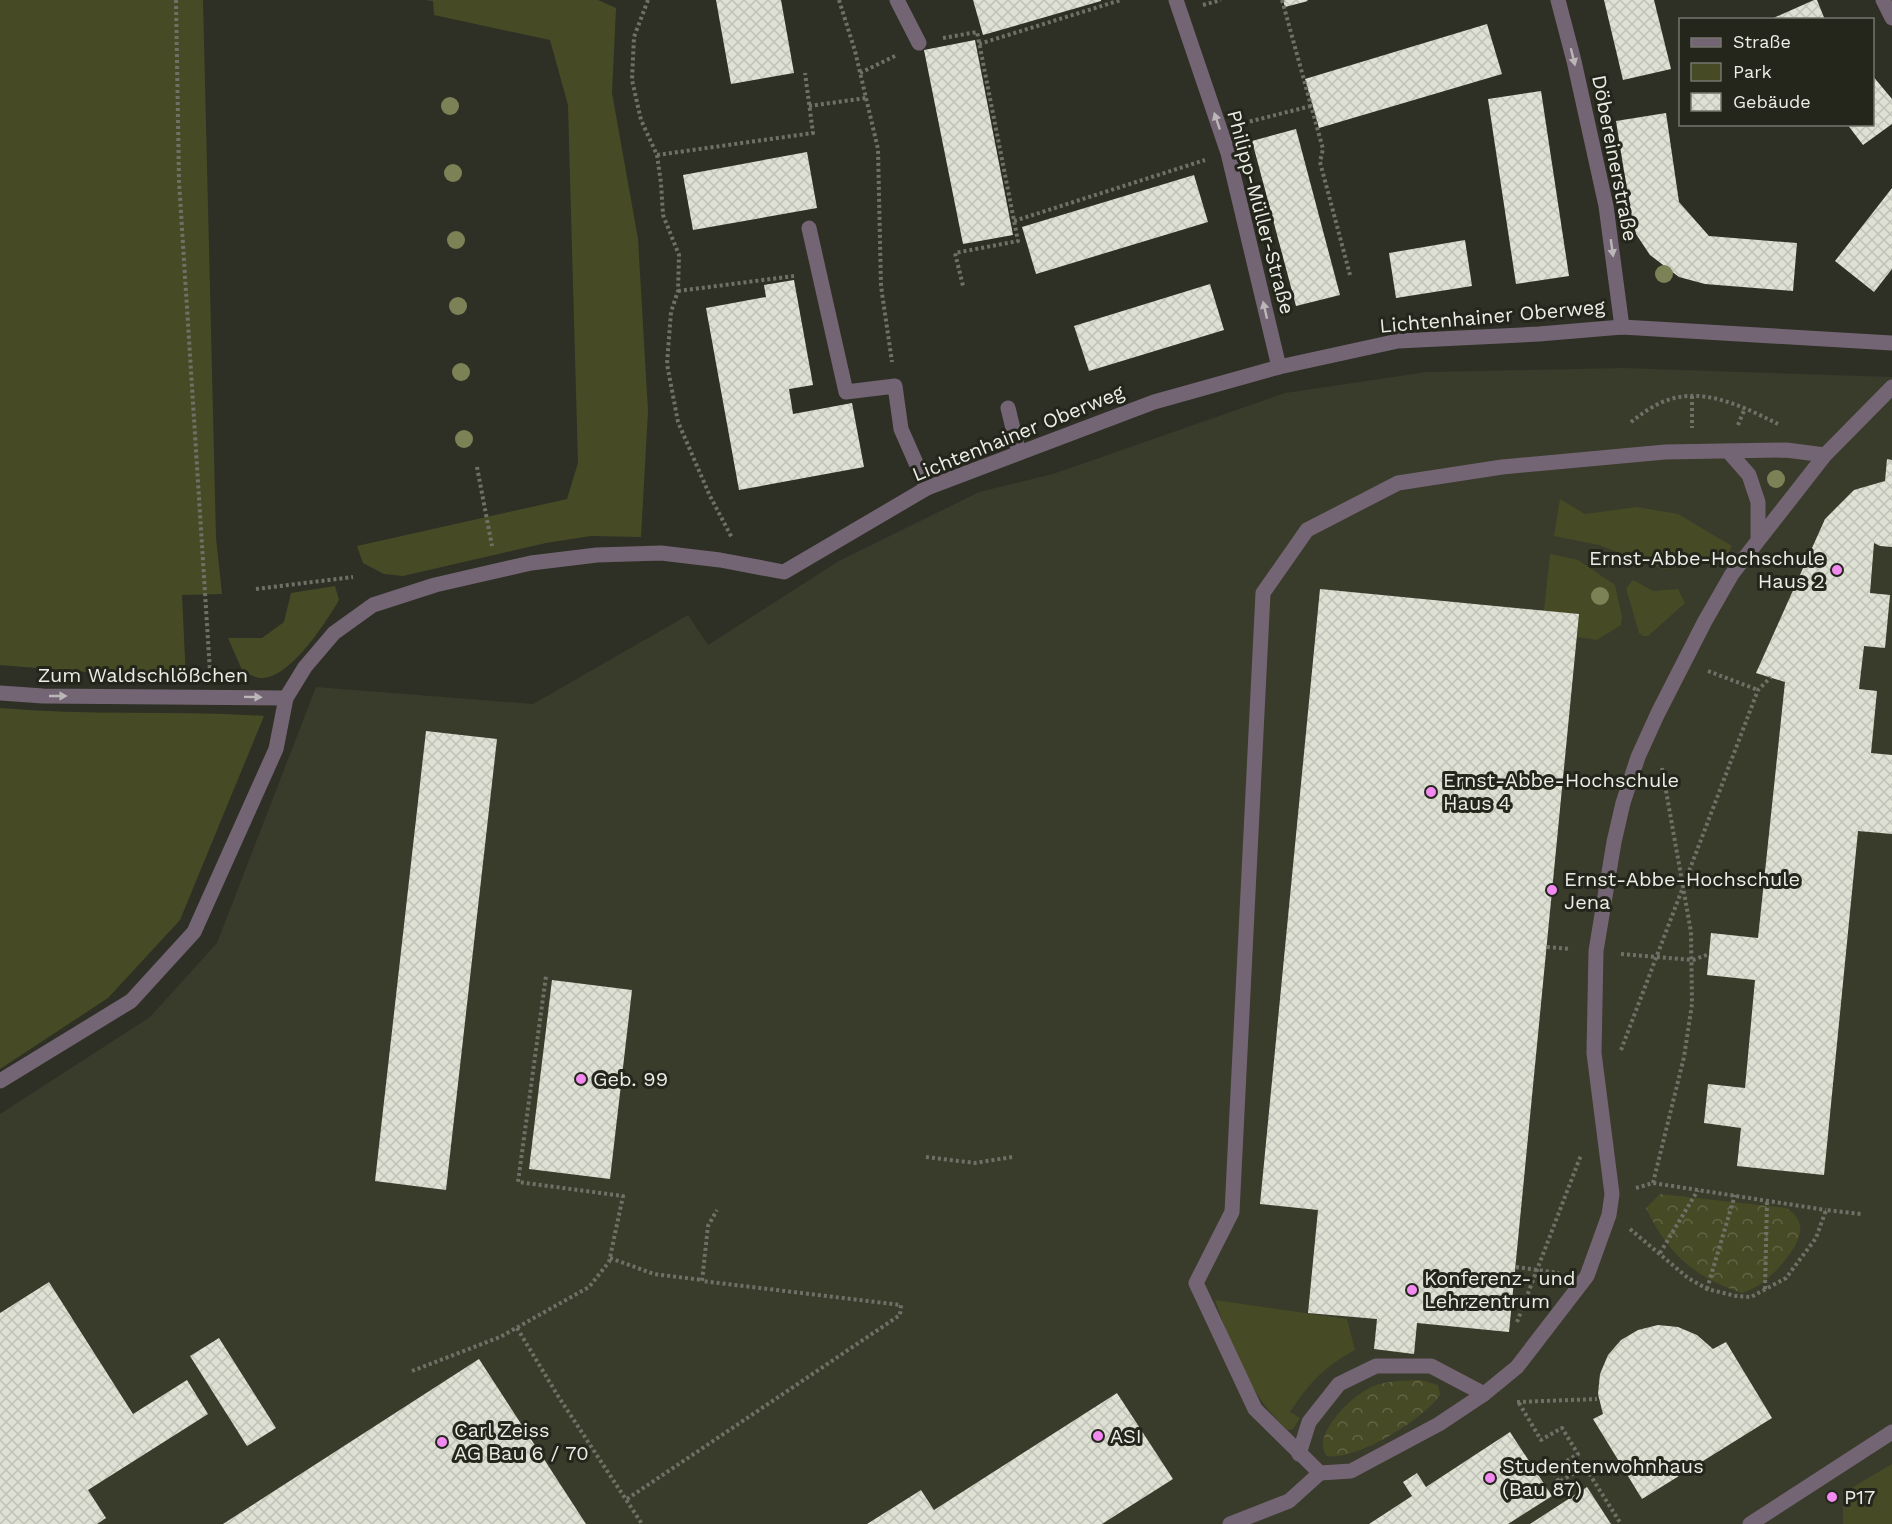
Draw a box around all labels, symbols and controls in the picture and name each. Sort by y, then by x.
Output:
legend [1679,18,1874,126]
text: Straße [1733,31,1791,52]
one-way arrow [1568,47,1578,66]
text: Park [1733,61,1772,82]
street label: Döbereinerstraße [1587,73,1643,243]
text: Gebäude [1733,91,1811,112]
street label: Philipp-Müller-Straße [1222,107,1300,317]
one-way arrow [1212,112,1221,130]
one-way arrow [1607,238,1616,257]
street label: Lichtenhainer Oberweg [1378,294,1606,338]
one-way arrow [1260,301,1270,319]
street label: Lichtenhainer Oberweg [909,379,1128,486]
place label: Ernst-Abbe-Hochschule Haus 2 [1589,546,1825,593]
marker: Ernst-Abbe-Hochschule Haus 2 [1830,563,1844,577]
street label: Zum Waldschlößchen [38,663,248,687]
one-way arrow [49,691,68,701]
one-way arrow [244,692,263,702]
place label: Ernst-Abbe-Hochschule Haus 4 [1443,768,1679,815]
marker: Ernst-Abbe-Hochschule Haus 4 [1424,785,1438,799]
place label: Ernst-Abbe-Hochschule Jena [1564,867,1800,914]
marker: Ernst-Abbe-Hochschule Jena [1545,883,1559,897]
place label: Geb. 99 [593,1067,668,1091]
marker: Geb. 99 [574,1072,588,1086]
place label: Konferenz- und Lehrzentrum [1424,1266,1575,1313]
marker: Konferenz- und Lehrzentrum [1405,1283,1419,1297]
place label: Carl Zeiss AG Bau 6 / 70 [454,1418,589,1465]
place label: ASI [1110,1424,1142,1448]
marker: ASI [1091,1429,1105,1443]
marker: Carl Zeiss AG Bau 6 / 70 [435,1435,449,1449]
place label: Studentenwohnhaus (Bau 87) [1502,1454,1704,1501]
marker: Studentenwohnhaus (Bau 87) [1483,1471,1497,1485]
place label: P17 [1844,1485,1875,1509]
marker: P17 [1825,1490,1839,1504]

